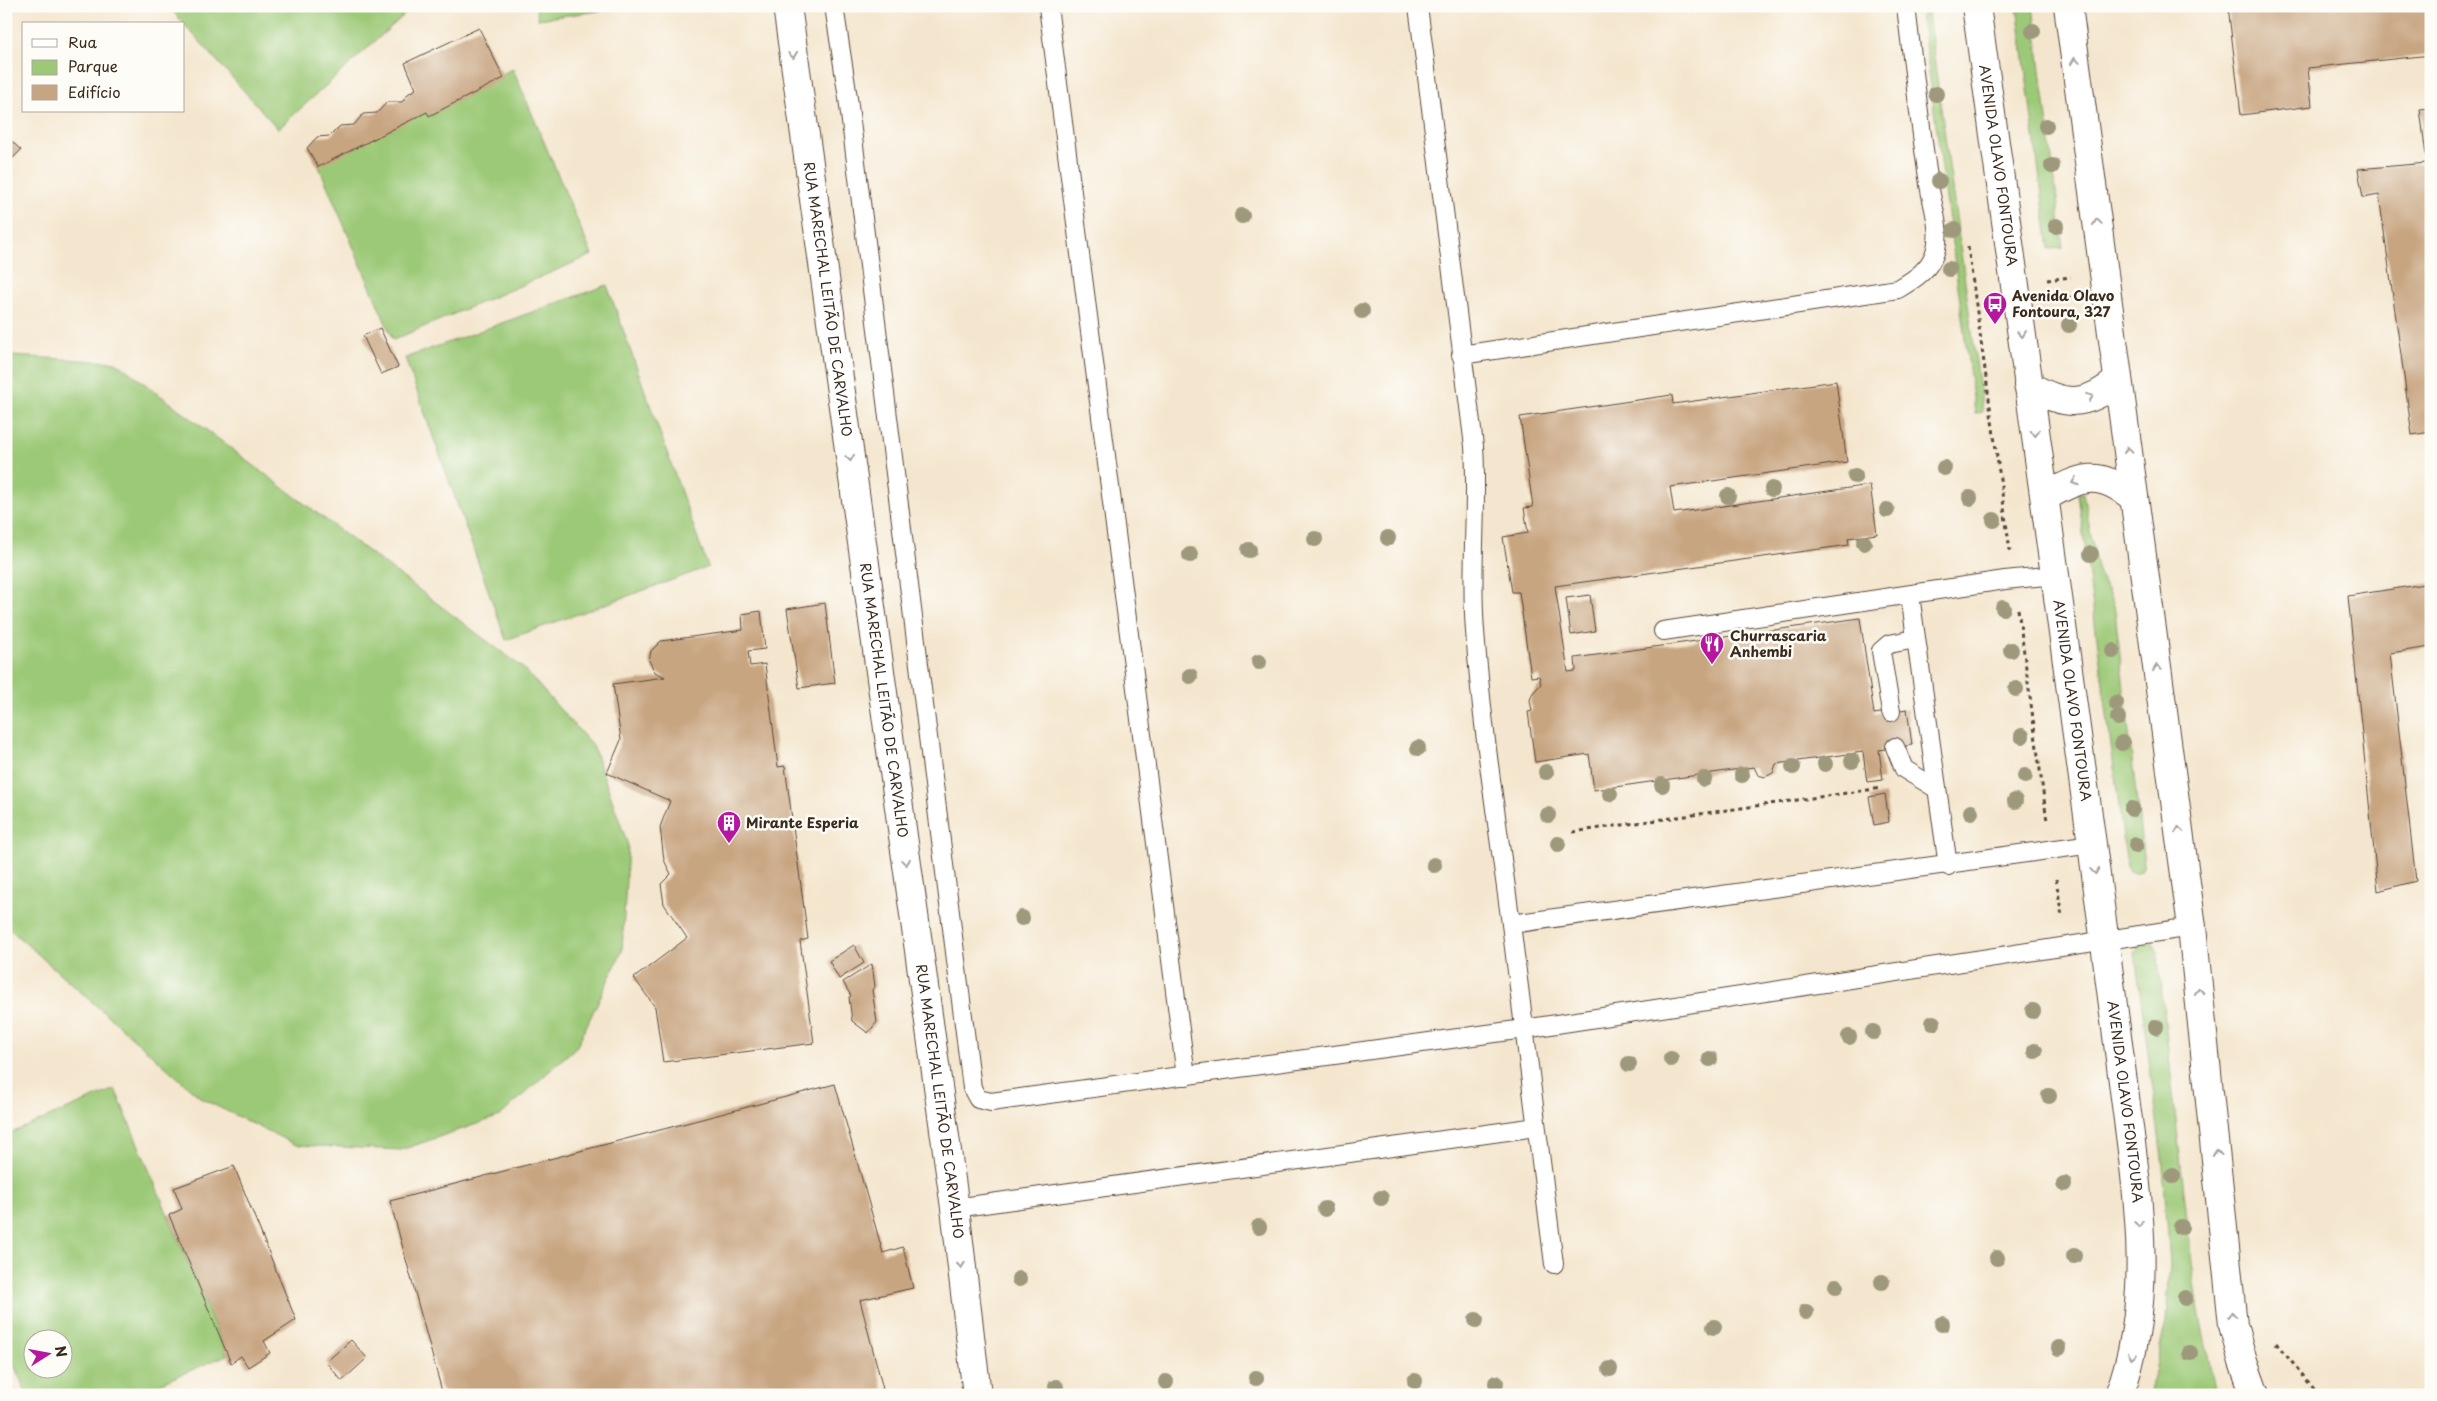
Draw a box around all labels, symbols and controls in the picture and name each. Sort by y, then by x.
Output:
legend [22,22,185,112]
text: Rua [68,30,97,53]
one-way arrow [788,50,798,59]
text: Parque [68,54,118,77]
one-way arrow [2070,57,2081,65]
street label: AVENIDA OLAVO FONTOURA [1974,63,2023,268]
text: Edifício [68,80,121,103]
street label: RUA MARECHAL LEITÃO DE CARVALHO [799,160,858,438]
one-way arrow [2092,218,2102,227]
place label: Avenida Olavo Fontoura, 327 [2011,285,2114,322]
bus stop icon: Avenida Olavo Fontoura, 327 [1982,291,2008,325]
one-way arrow [2016,330,2027,338]
one-way arrow [2085,393,2094,403]
one-way arrow [2029,429,2040,437]
one-way arrow [2123,446,2133,454]
one-way arrow [844,454,855,462]
one-way arrow [2071,476,2079,486]
street label: RUA MARECHAL LEITÃO DE CARVALHO [855,561,914,839]
street label: AVENIDA OLAVO FONTOURA [2049,598,2097,803]
place label: Churrascaria Anhembi [1730,625,1827,662]
restaurant icon: Churrascaria Anhembi [1699,631,1725,665]
one-way arrow [2152,663,2163,671]
building icon: Mirante Esperia [716,810,742,844]
place label: Mirante Esperia [746,812,859,833]
one-way arrow [2174,826,2185,834]
one-way arrow [900,858,911,866]
one-way arrow [2090,867,2100,876]
street label: RUA MARECHAL LEITÃO DE CARVALHO [911,962,970,1240]
one-way arrow [2194,987,2205,995]
street label: AVENIDA OLAVO FONTOURA [2103,999,2149,1204]
one-way arrow [2212,1149,2223,1157]
one-way arrow [2133,1220,2144,1228]
one-way arrow [955,1262,966,1270]
one-way arrow [2227,1310,2238,1318]
north arrow [22,1328,72,1378]
text: N [50,1344,73,1359]
one-way arrow [2127,1352,2137,1361]

